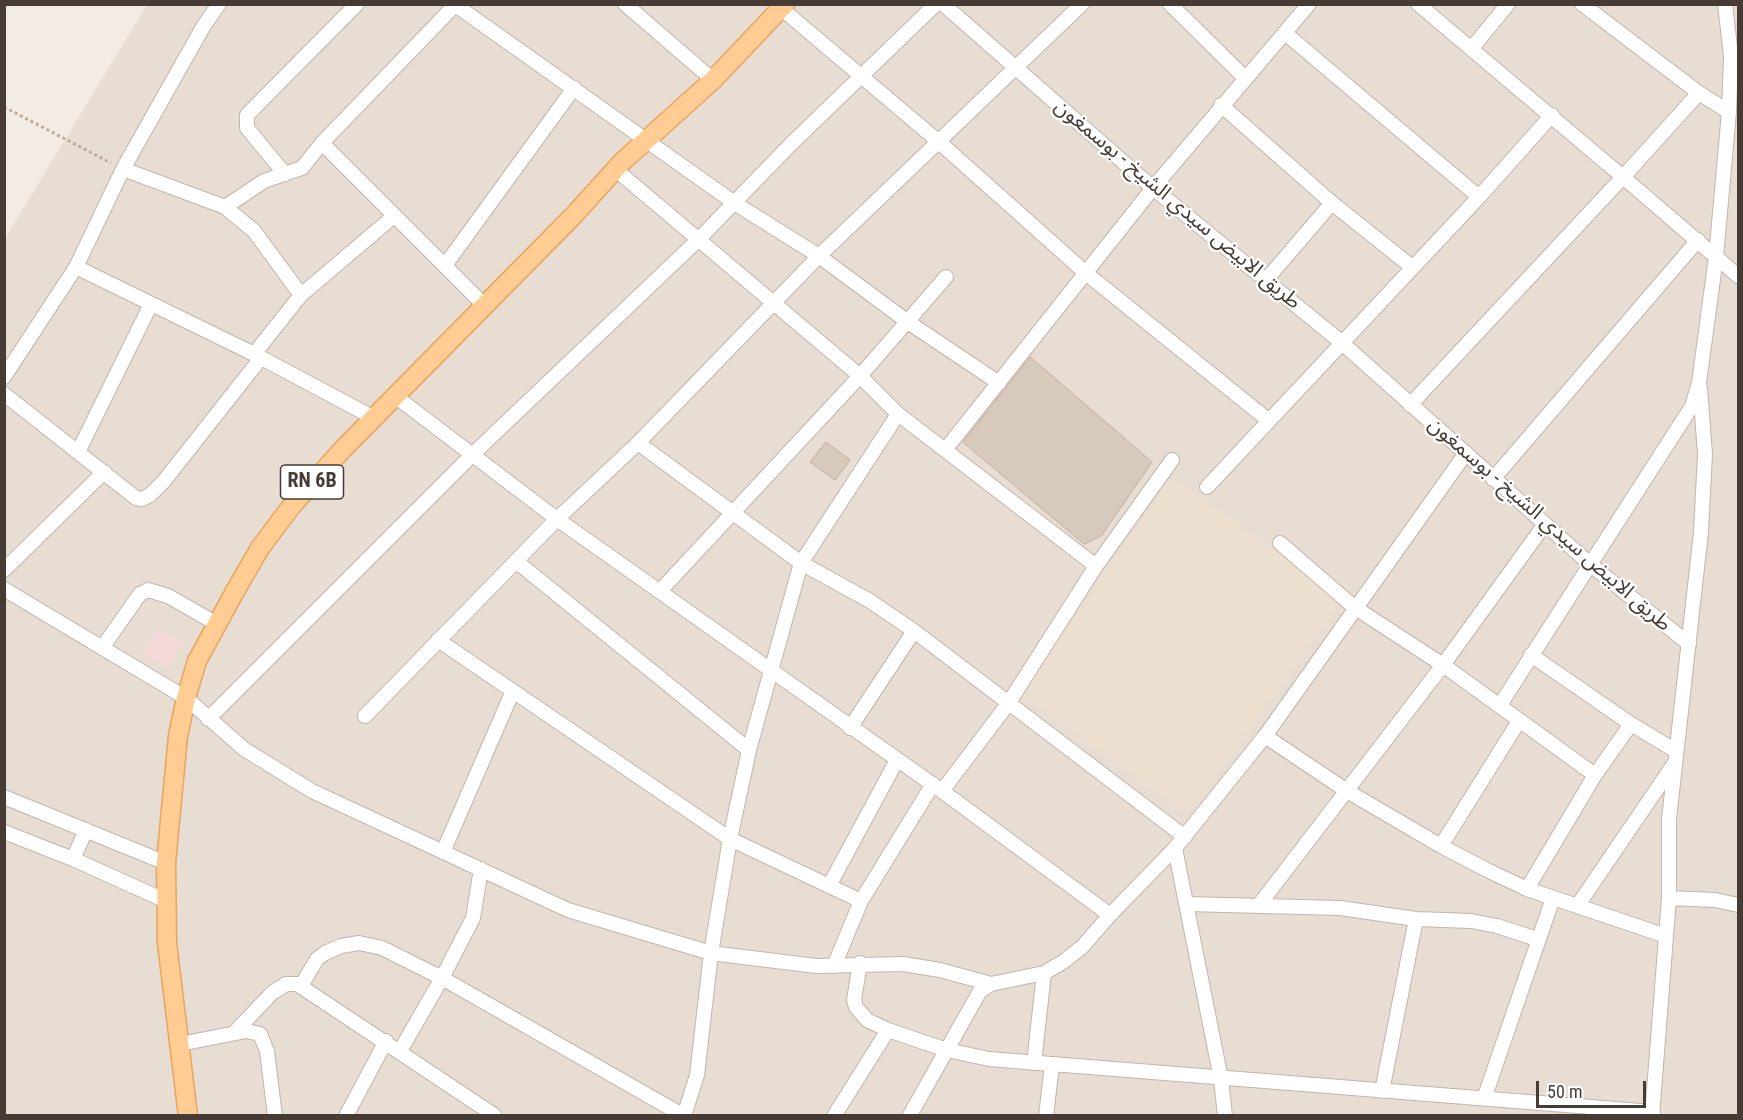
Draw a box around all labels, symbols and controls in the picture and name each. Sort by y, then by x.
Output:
street label: طريق الابيض سيدي الشيخ - بوسمغون [1049,94,1305,316]
street label: طريق الابيض سيدي الشيخ - بوسمغون [1422,412,1676,638]
road number: RN 6B [280,465,344,499]
scale bar [1539,1069,1648,1107]
text: 50 m [1547,1081,1582,1102]

